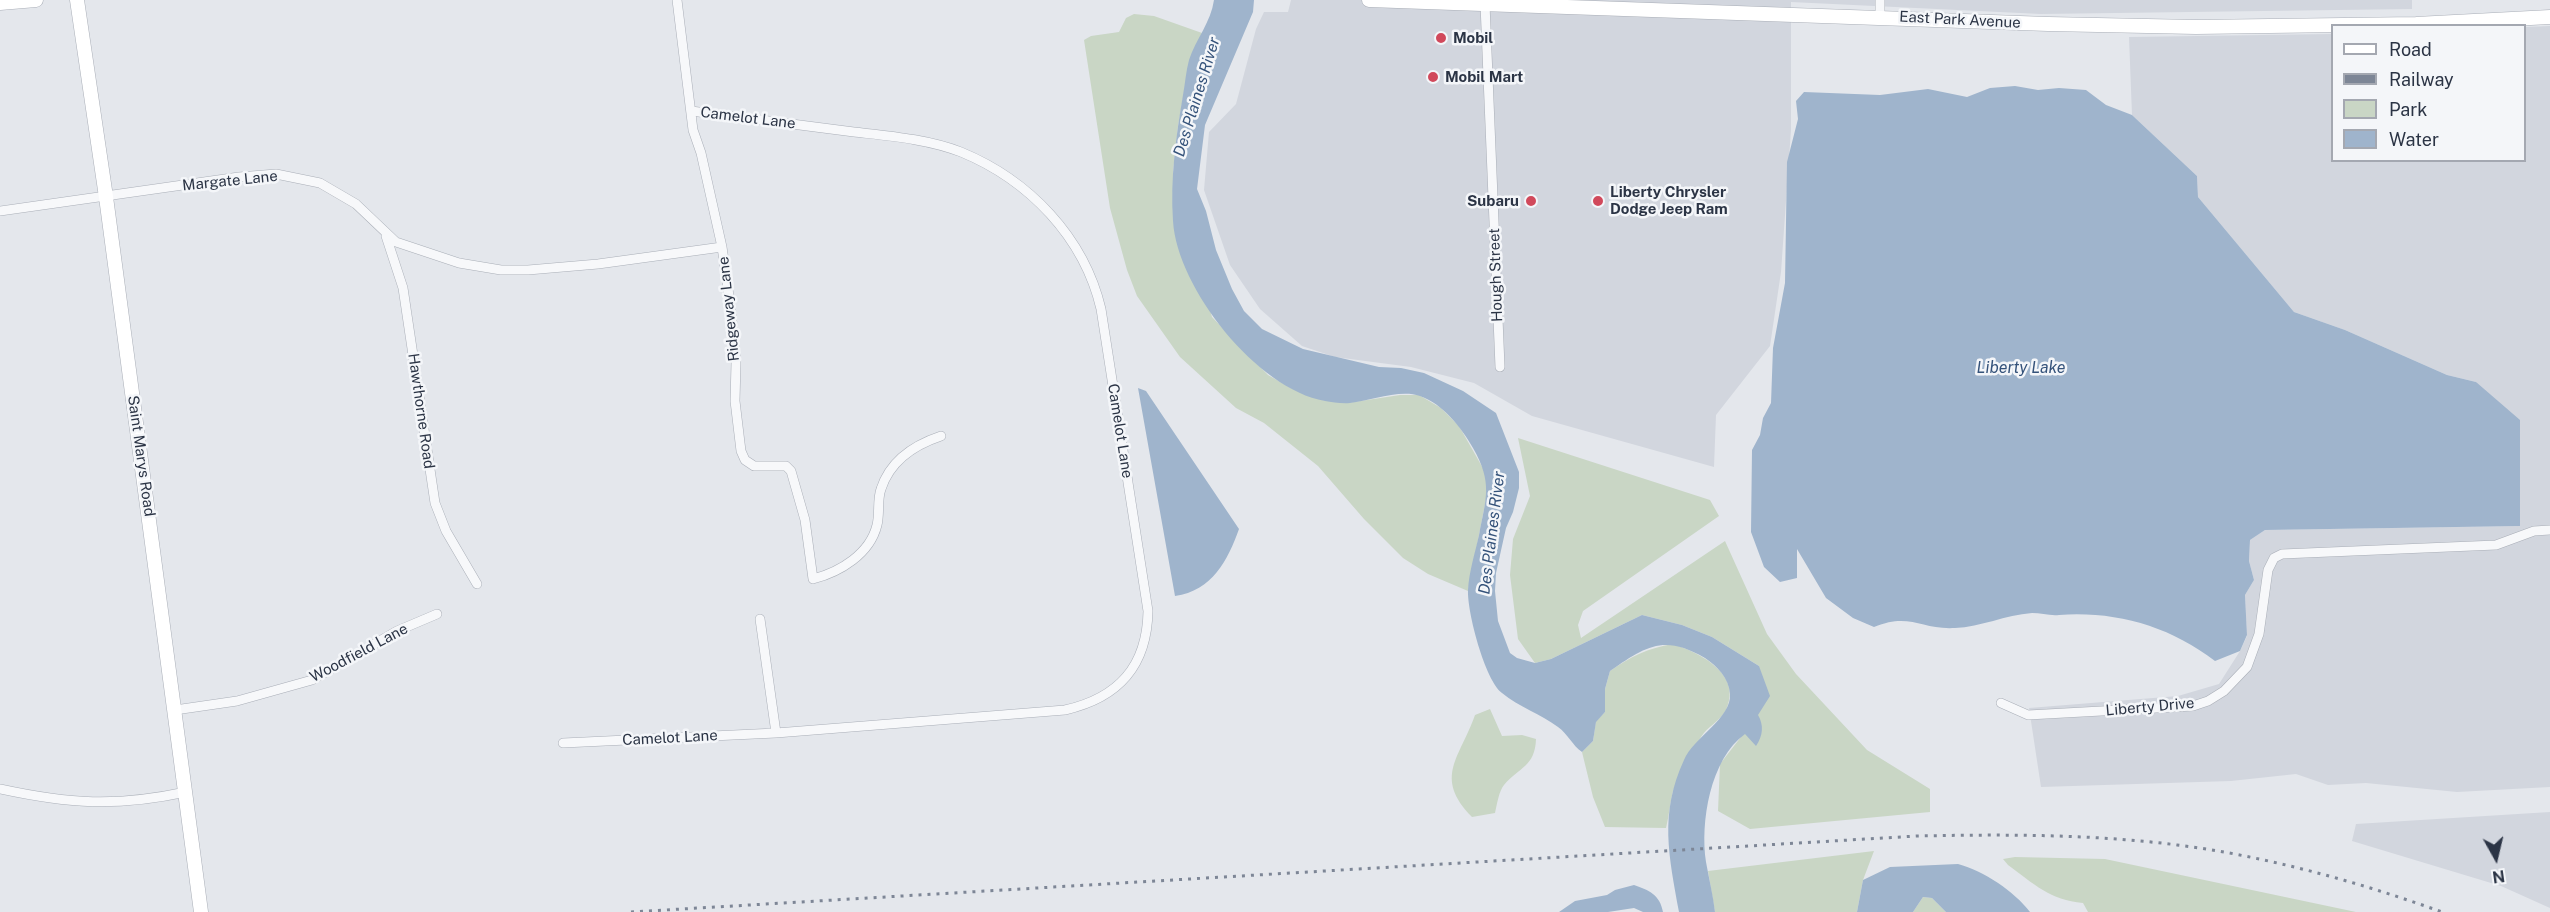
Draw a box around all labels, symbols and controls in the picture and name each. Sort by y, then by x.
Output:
street label: East Park Avenue [1899,8,2021,32]
legend [2331,24,2526,162]
place label: Mobil [1453,29,1493,47]
marker: Mobil [1434,31,1448,45]
water label: Des Plaines River [1170,35,1224,159]
text: Road [2389,39,2432,60]
place label: Mobil Mart [1445,68,1523,86]
text: Railway [2389,69,2454,90]
marker: Mobil Mart [1426,70,1440,84]
text: Park [2389,99,2427,120]
street label: Camelot Lane [699,103,797,133]
text: Water [2389,129,2439,150]
street label: Margate Lane [181,167,279,195]
place label: Liberty Chrysler Dodge Jeep Ram [1610,183,1728,218]
place label: Subaru [1467,192,1519,210]
marker: Subaru [1524,194,1538,208]
marker: Liberty Chrysler Dodge Jeep Ram [1591,194,1605,208]
street label: Hough Street [1485,228,1507,322]
street label: Ridgeway Lane [715,256,743,362]
street label: Hawthorne Road [404,352,438,470]
water label: Liberty Lake [1977,358,2065,378]
street label: Camelot Lane [1104,382,1136,480]
street label: Saint Marys Road [124,394,158,518]
water label: Des Plaines River [1475,470,1509,596]
street label: Woodfield Lane [307,620,411,686]
street label: Liberty Drive [2105,694,2195,720]
street label: Camelot Lane [622,727,718,749]
north arrow [2466,828,2526,888]
text: N [2491,866,2506,887]

